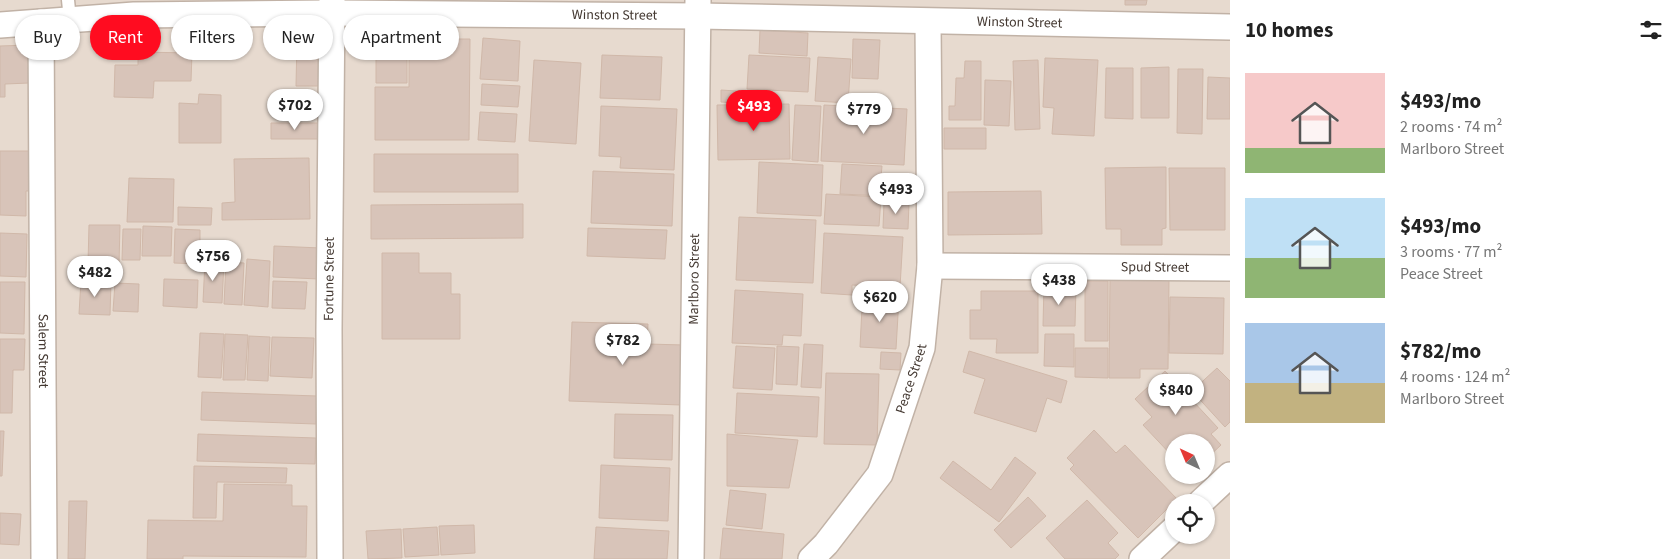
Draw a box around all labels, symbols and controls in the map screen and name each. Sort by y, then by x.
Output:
street label: Winston Street [572,5,658,26]
street label: Winston Street [977,12,1063,34]
chip: Buy [15,15,80,60]
chip: Rent [90,15,161,60]
chip: Filters [171,15,253,60]
chip: New [263,15,333,60]
chip: Apartment [343,15,459,60]
text: 10 homes [1245,15,1333,45]
icon: filters [1637,16,1665,44]
text: $493/mo [1400,86,1481,116]
pin: $702 [265,88,325,131]
pin: $493 [724,90,784,132]
pin: $779 [834,92,894,135]
icon: home [1285,93,1345,153]
text: $702 [278,94,312,116]
text: $493 [737,95,771,117]
text: $779 [847,98,881,120]
text: 2 rooms · 74 m² [1400,116,1502,138]
text: Marlboro Street [1400,138,1504,160]
pin: $493 [866,172,926,215]
text: $493 [879,178,913,200]
text: $493/mo [1400,211,1481,241]
icon: home [1285,218,1345,278]
street label: Marlboro Street [684,233,705,325]
street label: Fortune Street [319,237,340,321]
pin: $756 [183,240,243,282]
text: 3 rooms · 77 m² [1400,241,1502,263]
text: $756 [196,245,230,267]
pin: $482 [65,256,125,298]
street label: Spud Street [1121,257,1190,278]
text: $482 [78,261,112,283]
text: Peace Street [1400,263,1483,285]
pin: $438 [1029,264,1089,306]
text: $438 [1042,269,1076,291]
pin: $620 [850,280,910,323]
text: $620 [863,286,897,308]
street label: Salem Street [33,314,53,389]
pin: $782 [593,324,653,366]
text: $782 [606,329,640,351]
text: $782/mo [1400,336,1481,366]
street label: Peace Street [891,343,932,416]
icon: home [1285,343,1345,403]
text: 4 rooms · 124 m² [1400,366,1510,388]
pin: $840 [1146,374,1206,416]
text: $840 [1159,379,1193,401]
text: Marlboro Street [1400,388,1504,410]
north arrow [1165,434,1215,484]
map controls [1165,434,1215,544]
button: locate [1165,494,1215,544]

